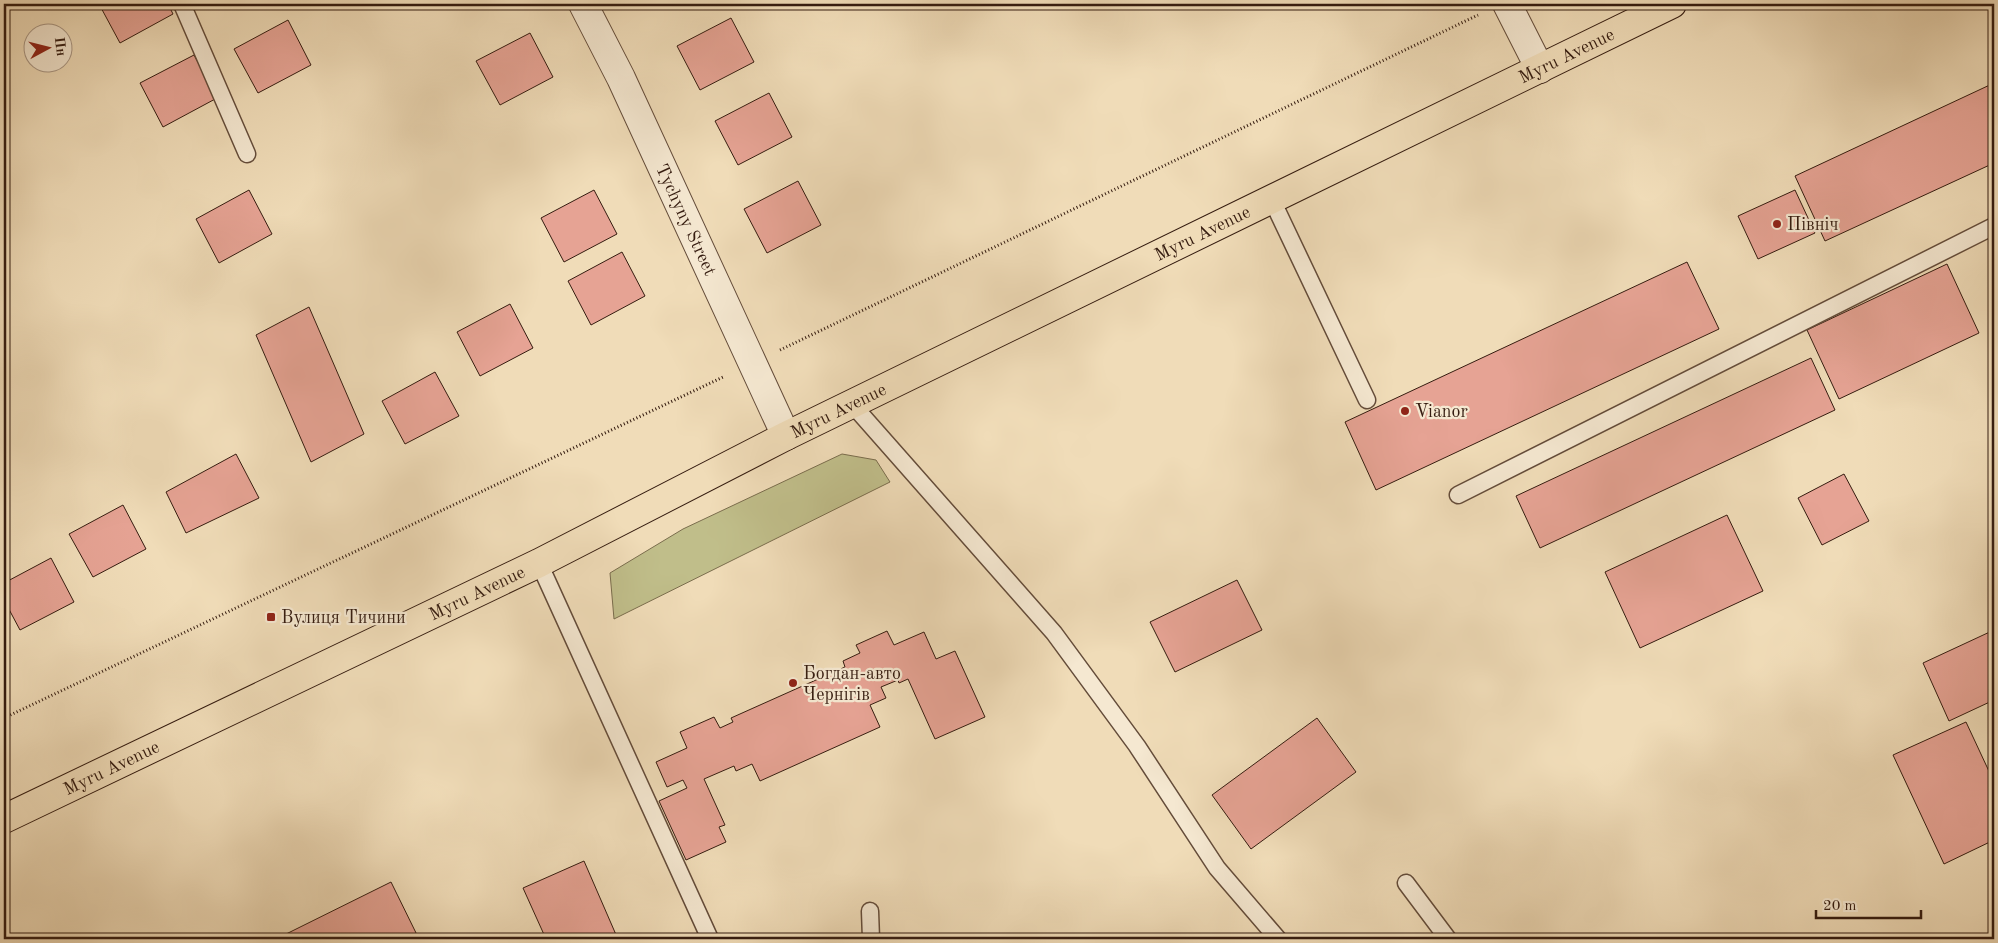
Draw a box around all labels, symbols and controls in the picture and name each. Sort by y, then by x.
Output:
north arrow [22,22,72,72]
street label: Myru Avenue [1516,26,1617,87]
text: Пн [52,36,68,57]
street label: Tychyny Street [652,161,719,279]
street label: Myru Avenue [1152,203,1253,265]
place label: Північ [1787,216,1838,234]
marker: Північ [1771,218,1783,230]
street label: Myru Avenue [788,381,889,442]
place label: Vianor [1415,403,1469,421]
marker: Vianor [1399,405,1411,417]
street label: Myru Avenue [426,563,528,624]
place label: Вулиця Тичини [281,609,406,627]
marker: Вулиця Тичини [265,611,277,623]
place label: Богдан-авто Чернігів [803,665,901,704]
marker: Богдан-авто Чернігів [787,677,799,689]
street label: Myru Avenue [61,738,163,799]
scale bar [1816,888,1920,920]
text: 20 m [1823,899,1857,914]

